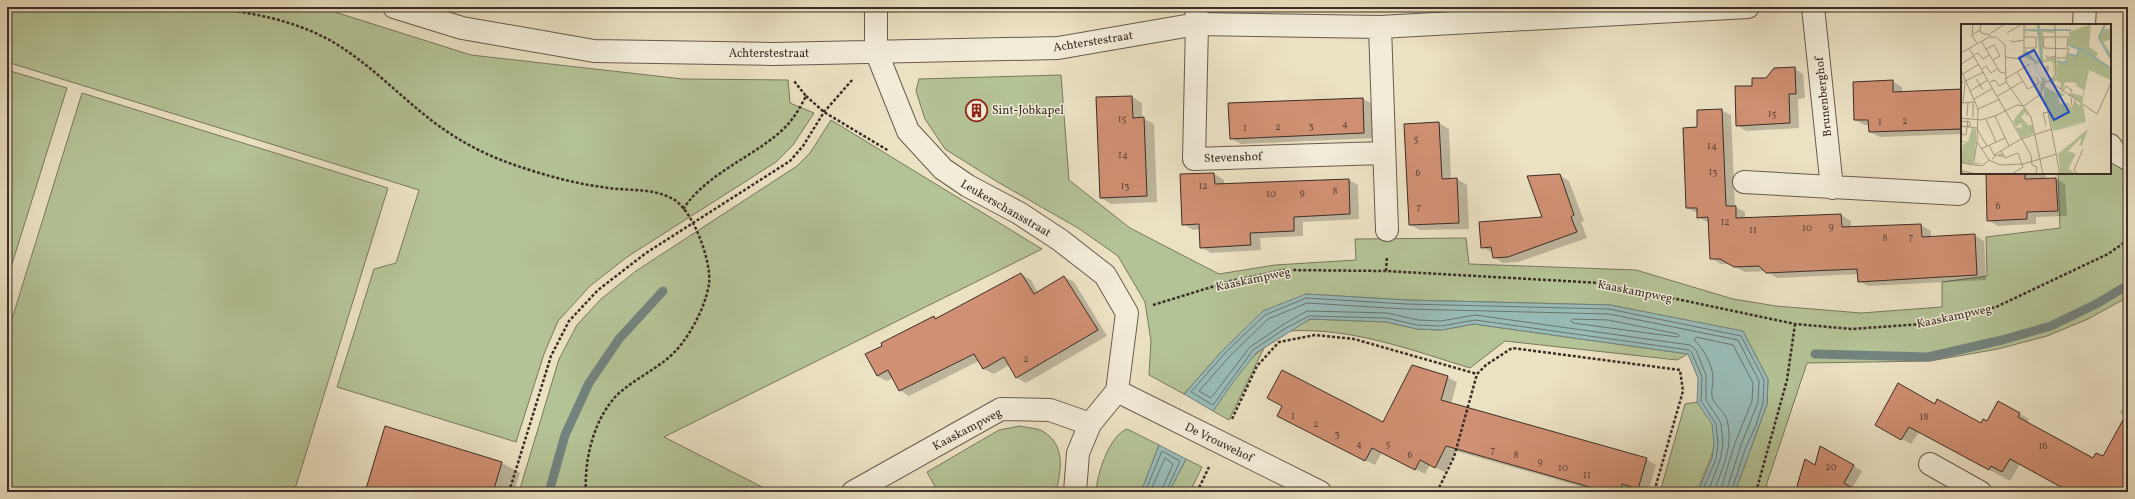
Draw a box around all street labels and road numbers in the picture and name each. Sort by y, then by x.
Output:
street label: Achterstestraat [1052,28,1134,56]
street label: Achterstestraat [729,46,809,62]
street label: Brunenberghof [1812,54,1836,138]
street label: Stevenshof [1204,149,1264,167]
street label: Leukerschansstraat [957,176,1054,241]
street label: Kaaskampweg [1214,264,1292,296]
street label: Kaaskampweg [1596,277,1674,307]
street label: Kaaskampweg [1915,301,1993,333]
street label: Kaaskampweg [930,405,1005,455]
street label: De Vrouwehof [1182,419,1257,467]

